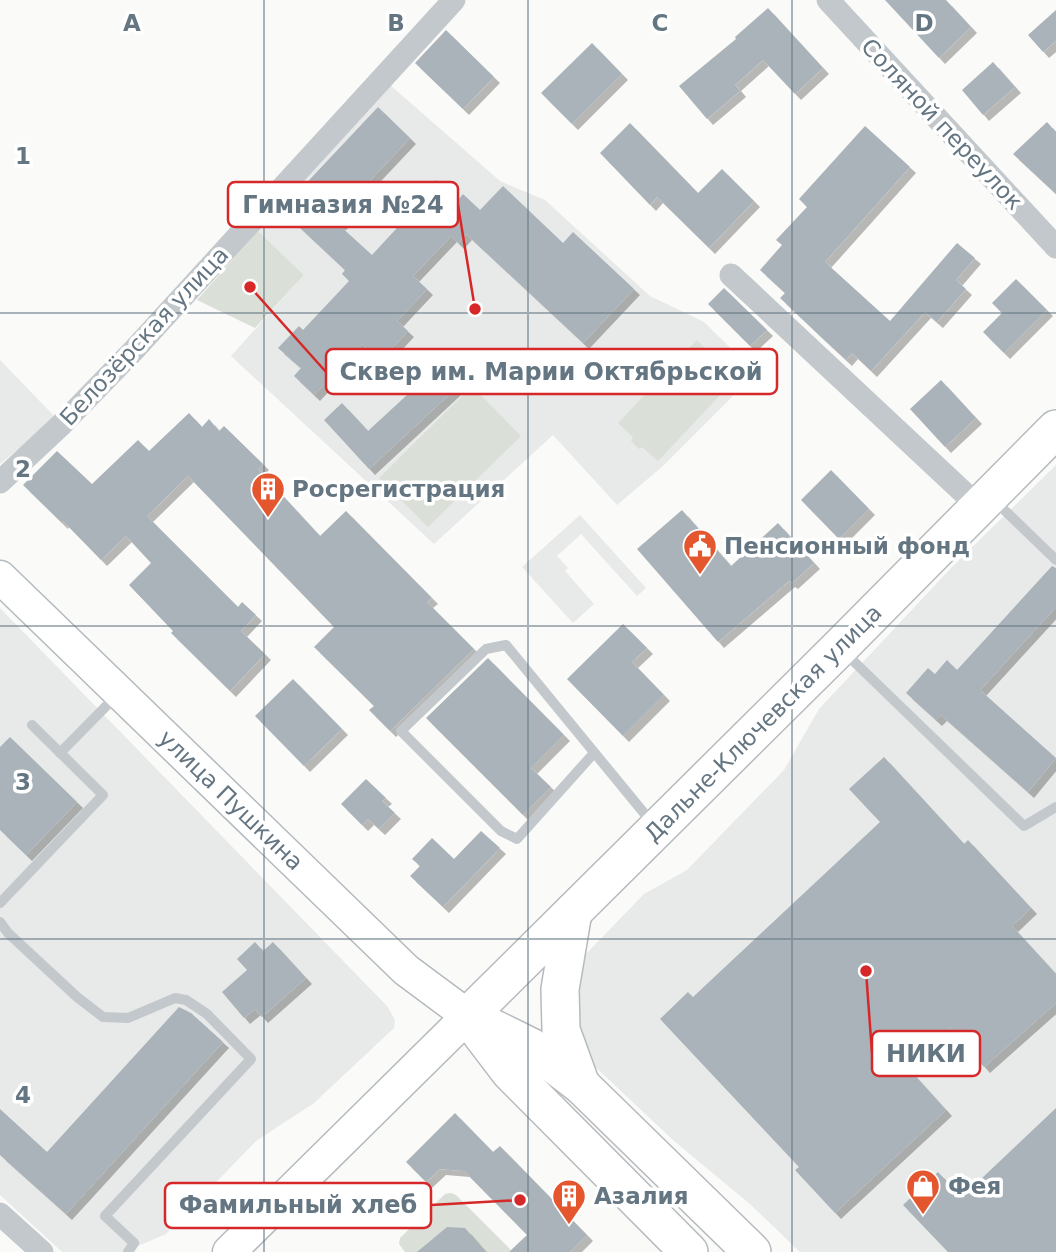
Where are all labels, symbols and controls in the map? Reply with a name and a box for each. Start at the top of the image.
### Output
text: A [123,10,141,36]
text: B [387,10,405,36]
text: C [652,10,668,36]
text: D [914,10,934,36]
street label: Соляной переулок [856,33,1028,215]
text: 1 [15,143,31,169]
callout: Гимназия №24 [228,182,458,227]
text: Гимназия №24 [242,191,444,219]
street label: Белозёрская улица [55,241,233,431]
callout: Сквер им. Марии Октябрьской [326,349,777,394]
text: Сквер им. Марии Октябрьской [340,358,763,386]
text: 2 [15,456,31,482]
building icon: Росрегистрация [249,470,287,519]
place label: Росрегистрация [292,476,505,502]
public building icon: Пенсионный фонд [681,527,719,576]
place label: Пенсионный фонд [724,533,970,559]
street label: Дальне-Ключевская улица [639,599,887,847]
street label: улица Пушкина [154,725,308,875]
text: 3 [15,769,31,795]
callout: НИКИ [872,1031,980,1076]
text: НИКИ [886,1040,966,1068]
text: 4 [15,1082,31,1108]
shop icon: Фея [904,1167,942,1216]
place label: Фея [948,1173,1001,1199]
building icon: Азалия [550,1177,588,1226]
callout: Фамильный хлеб [165,1183,431,1228]
place label: Азалия [594,1183,688,1209]
text: Фамильный хлеб [179,1191,417,1219]

